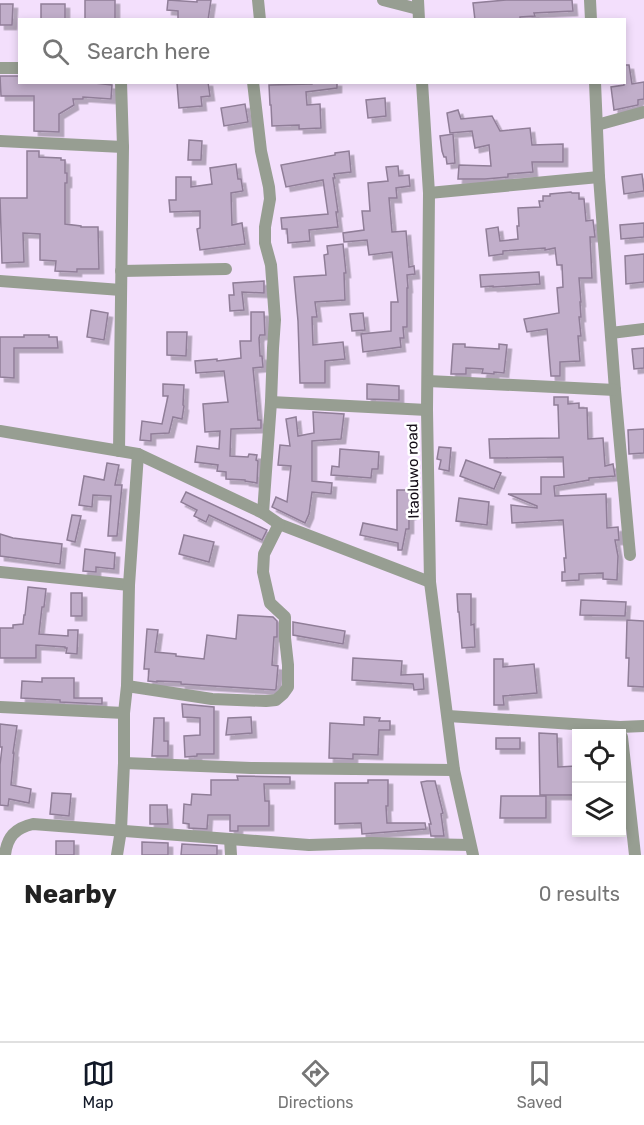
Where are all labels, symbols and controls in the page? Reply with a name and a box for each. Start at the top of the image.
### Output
search box [18,18,626,84]
icon: search [39,35,72,68]
text: Search here [87,38,210,65]
street label: Itaoluwo road [403,423,423,519]
map controls [572,729,626,837]
button: locate [572,729,626,783]
button: layers [572,783,626,837]
text: Nearby [24,879,117,910]
text: 0 results [539,882,620,906]
tab: Map [82,1057,115,1112]
tab: Directions [278,1057,354,1112]
tab: Saved [517,1057,562,1112]

